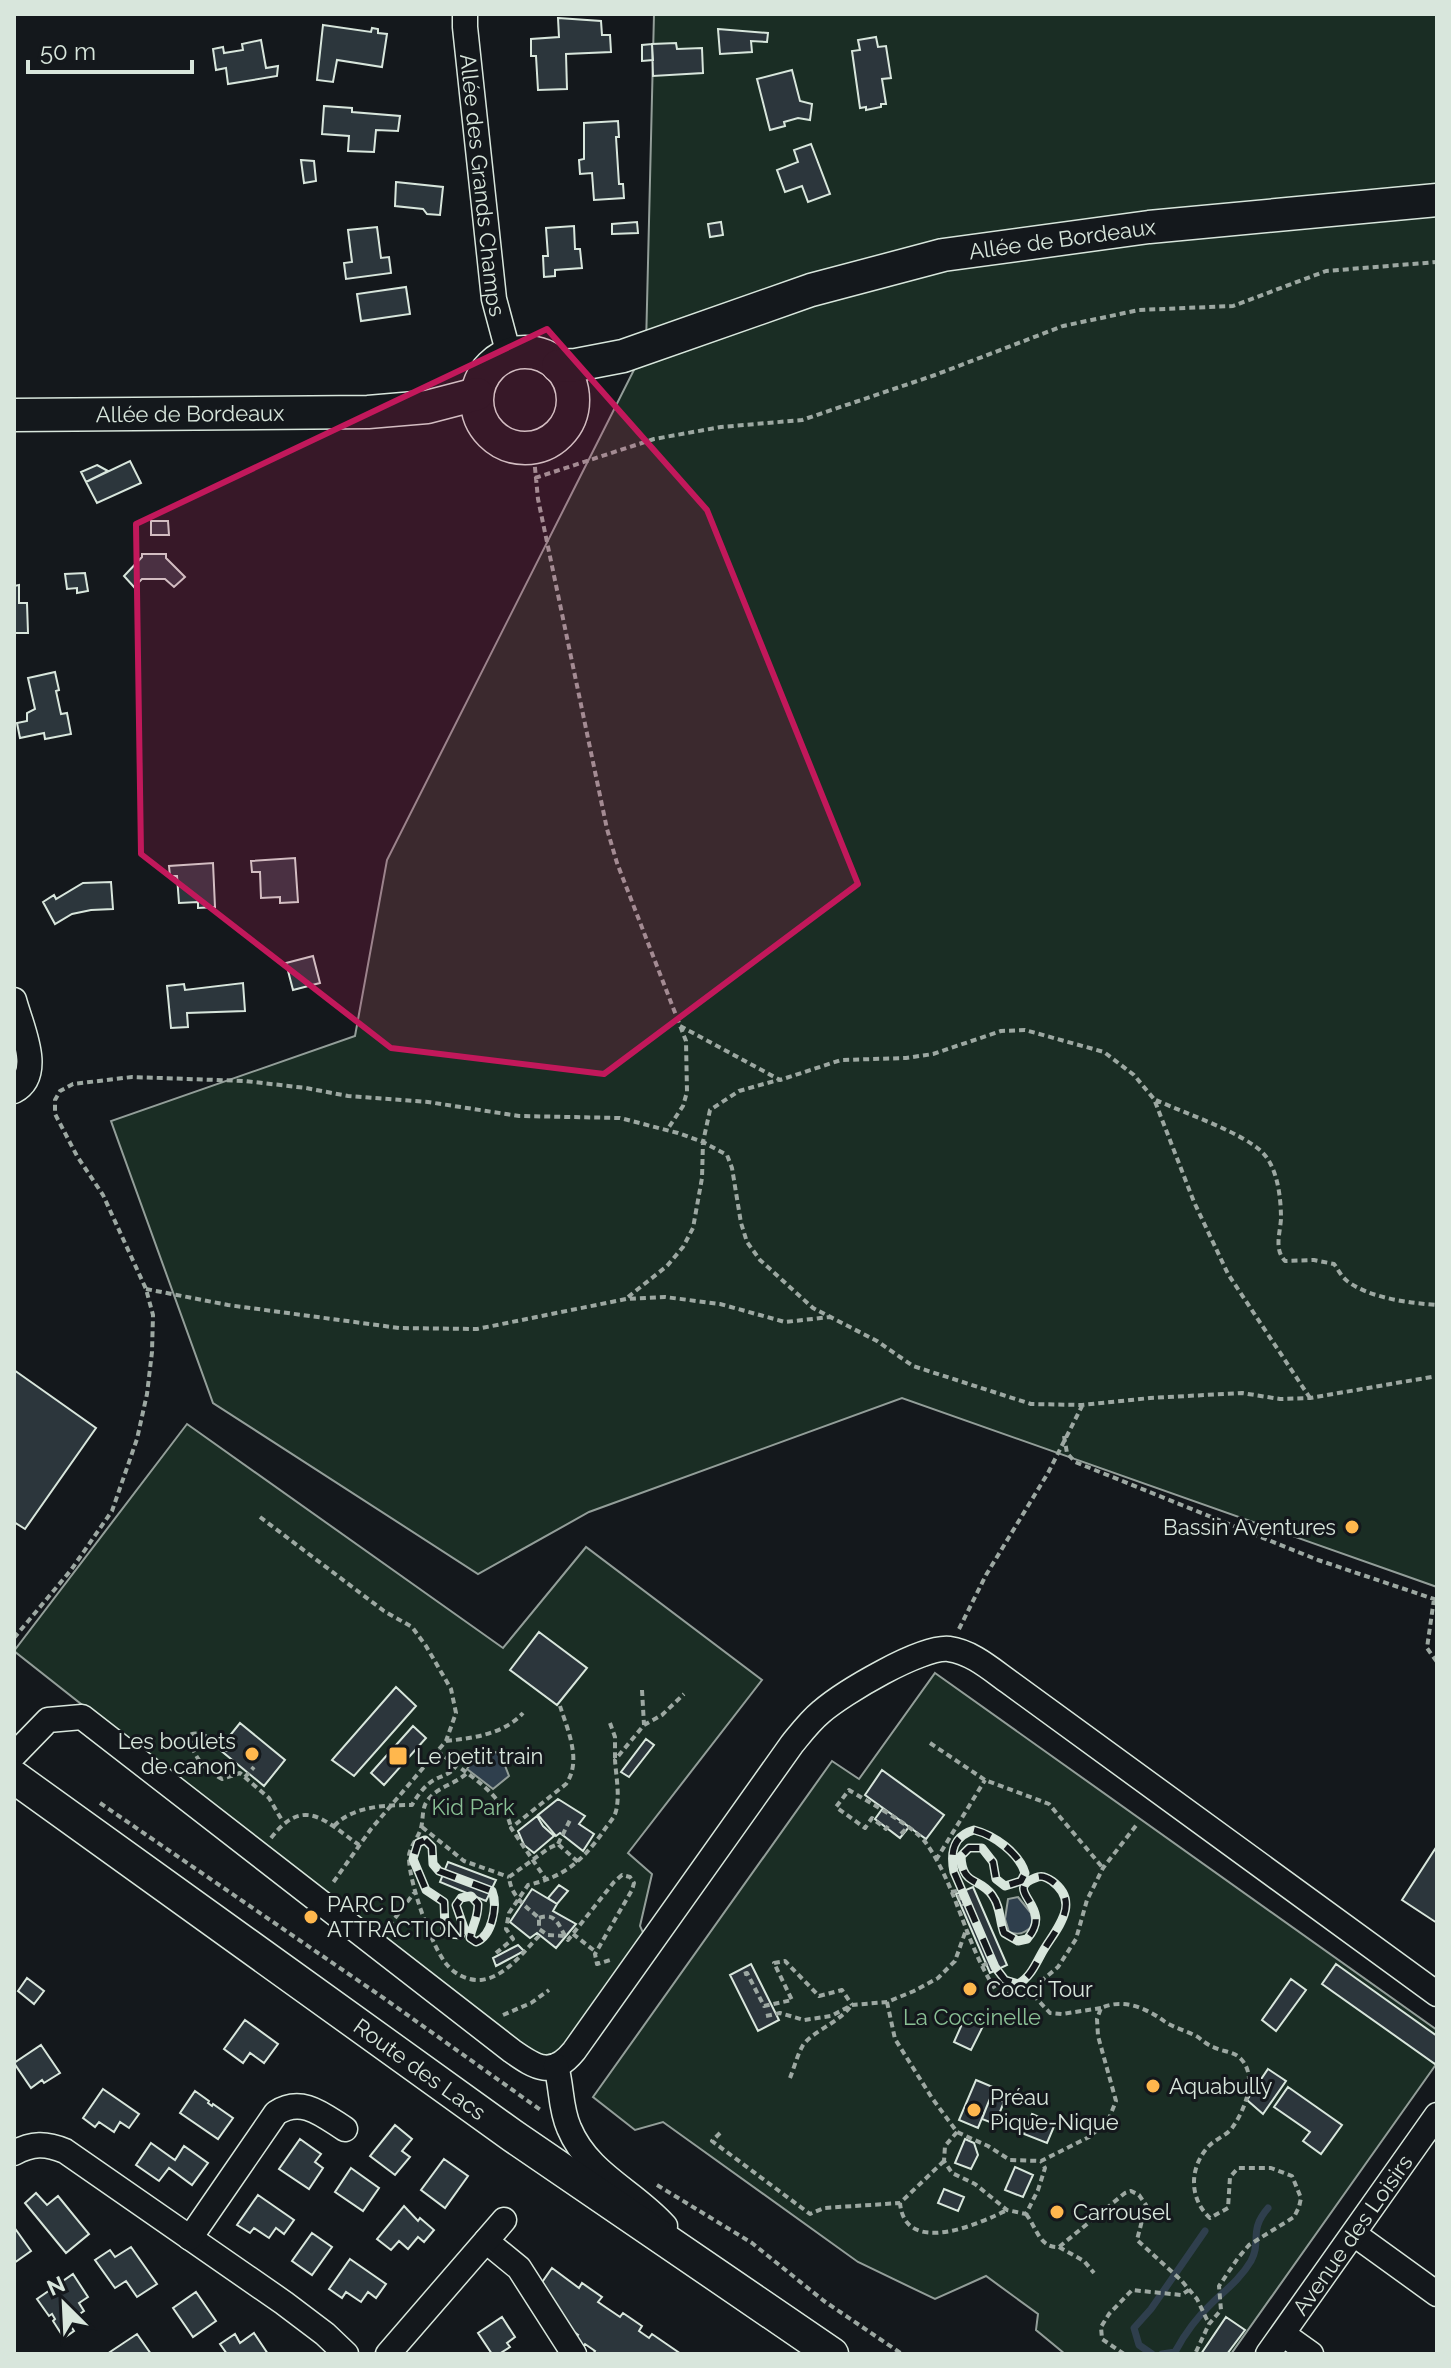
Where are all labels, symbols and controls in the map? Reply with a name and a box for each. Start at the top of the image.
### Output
scale bar [28,24,192,74]
text: 50 m [40,37,96,66]
street label: Allée des Grands Champs [455,53,511,319]
street label: Allée de Bordeaux [967,213,1157,264]
street label: Allée de Bordeaux [96,400,284,427]
place label: Bassin Aventures [1163,1514,1336,1540]
marker: Bassin Aventures [1343,1518,1361,1536]
place label: Les boulets de canon [118,1728,236,1779]
place label: Le petit train [416,1743,543,1769]
marker: Les boulets de canon [243,1745,261,1763]
marker: Le petit train [387,1745,409,1767]
park label: Kid Park [431,1794,515,1820]
place label: PARC D ATTRACTION [327,1891,463,1942]
marker: PARC D ATTRACTION [302,1908,320,1926]
place label: Cocci Tour [986,1976,1093,2002]
marker: Cocci Tour [961,1980,979,1998]
park label: La Coccinelle [903,2004,1041,2030]
street label: Route des Lacs [349,2013,491,2125]
place label: Aquabully [1169,2073,1272,2099]
marker: Aquabully [1144,2077,1162,2095]
place label: Préau Pique-Nique [990,2084,1119,2135]
marker: Préau Pique-Nique [965,2101,983,2119]
street label: Avenue des Loisirs [1287,2150,1418,2320]
place label: Carrousel [1073,2199,1171,2225]
marker: Carrousel [1048,2203,1066,2221]
north arrow [24,2264,104,2344]
text: N [43,2270,69,2301]

